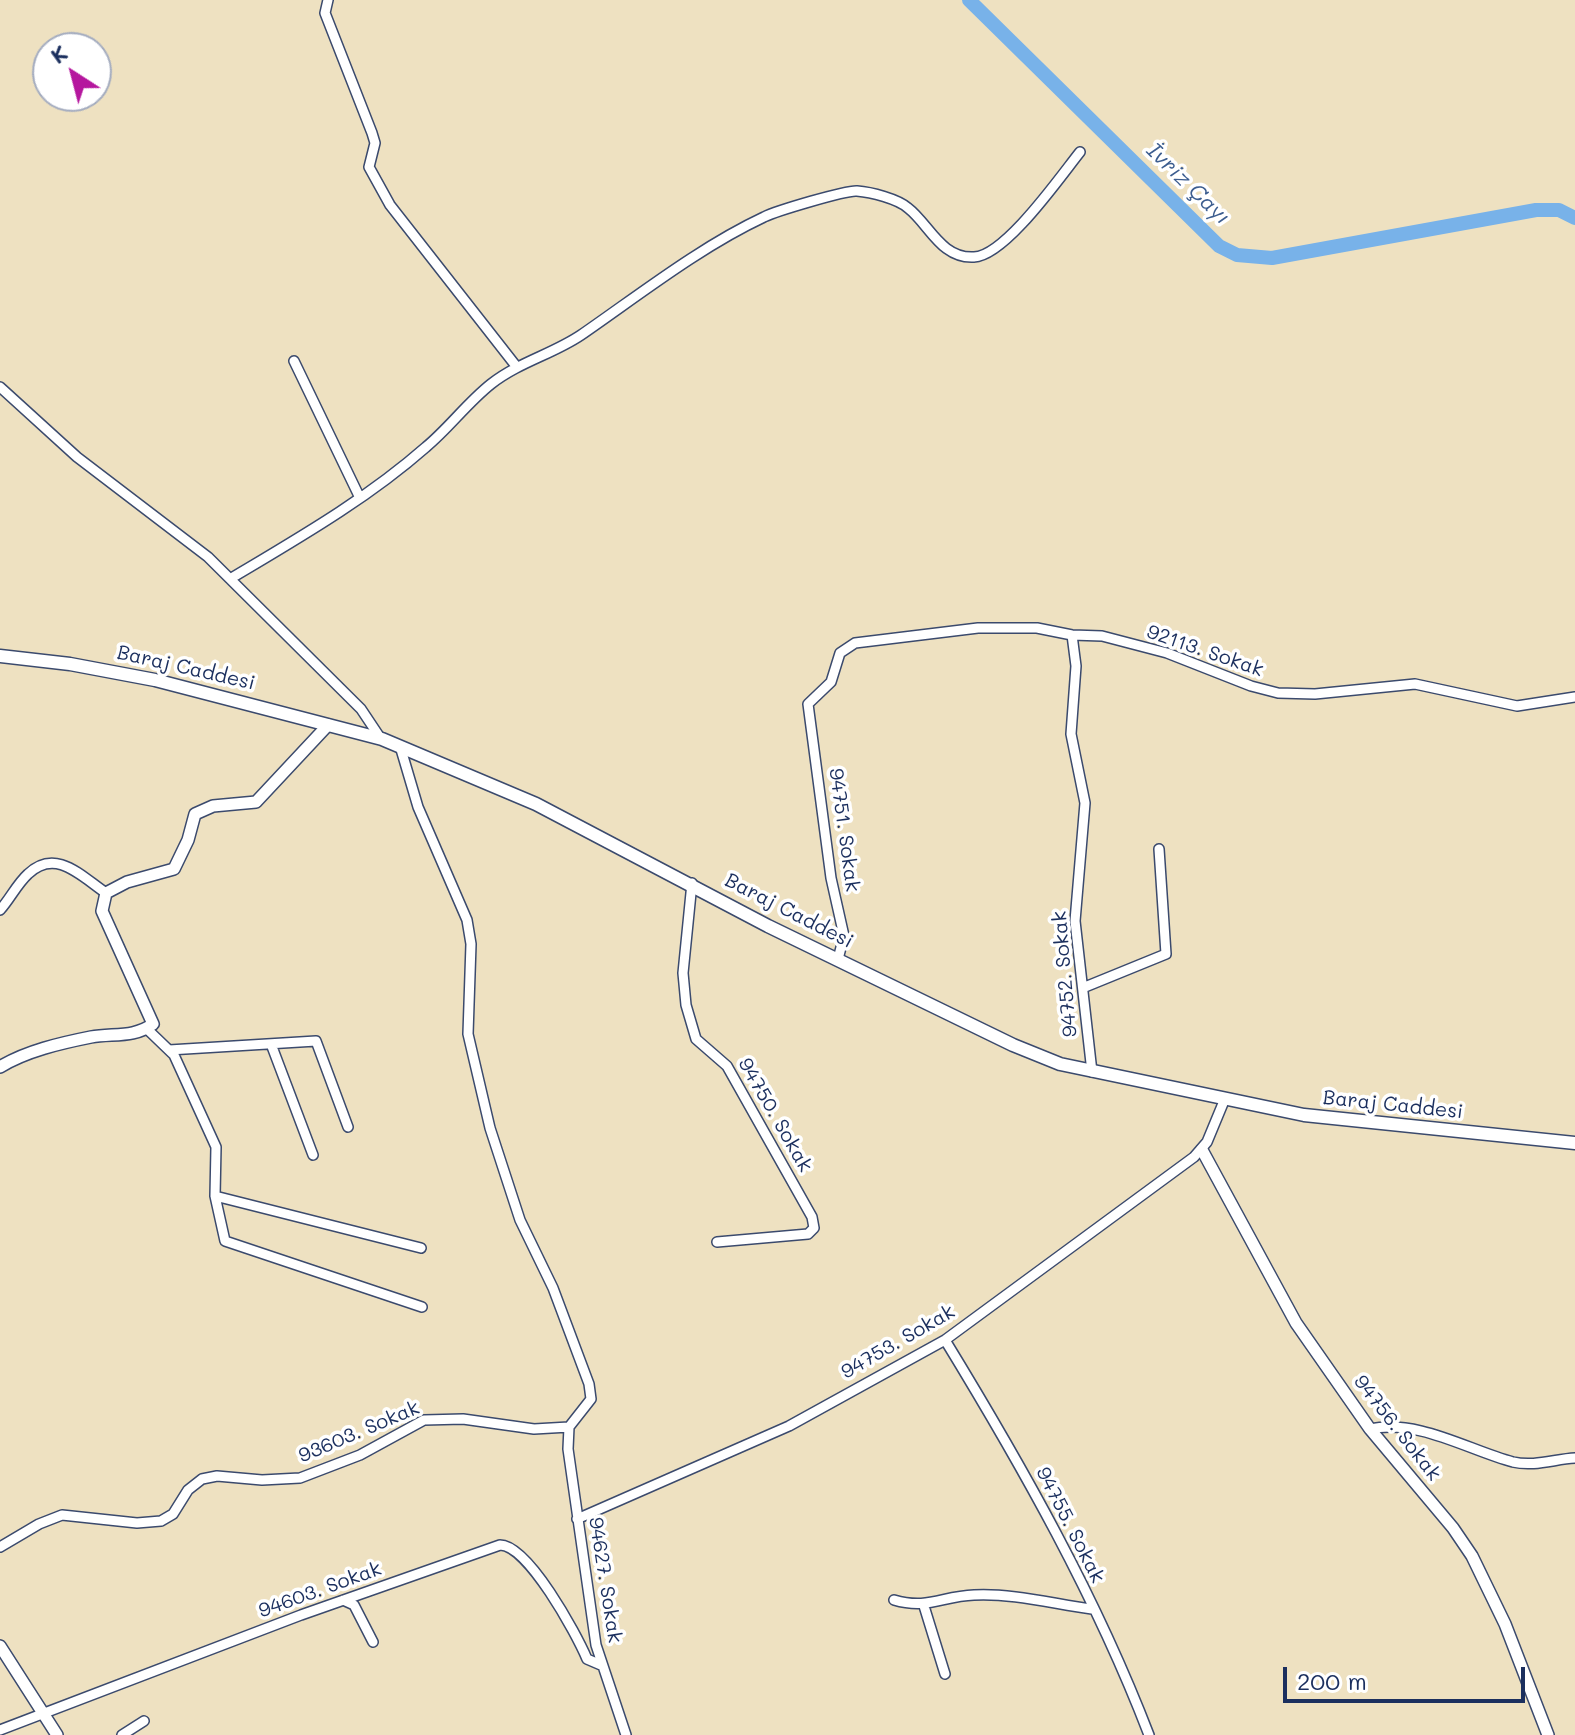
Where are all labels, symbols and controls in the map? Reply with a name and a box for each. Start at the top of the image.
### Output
north arrow [32,32,112,112]
text: K [44,38,73,70]
water label: İvriz Çayı [1141,138,1235,230]
street label: 92113. Sokak [1144,620,1266,682]
street label: Baraj Caddesi [115,640,257,696]
street label: 94751. Sokak [823,767,865,893]
street label: Baraj Caddesi [721,868,857,954]
street label: 94752. Sokak [1048,910,1082,1038]
street label: 94750. Sokak [733,1054,817,1176]
street label: Baraj Caddesi [1322,1086,1464,1124]
street label: 94753. Sokak [837,1300,959,1384]
street label: 94756. Sokak [1348,1370,1446,1486]
street label: 93603. Sokak [295,1396,423,1468]
street label: 94755. Sokak [1030,1463,1110,1587]
street label: 94627. Sokak [583,1515,627,1645]
street label: 94603. Sokak [255,1557,385,1623]
scale bar [1287,1651,1529,1701]
text: 200 m [1297,1665,1367,1696]

